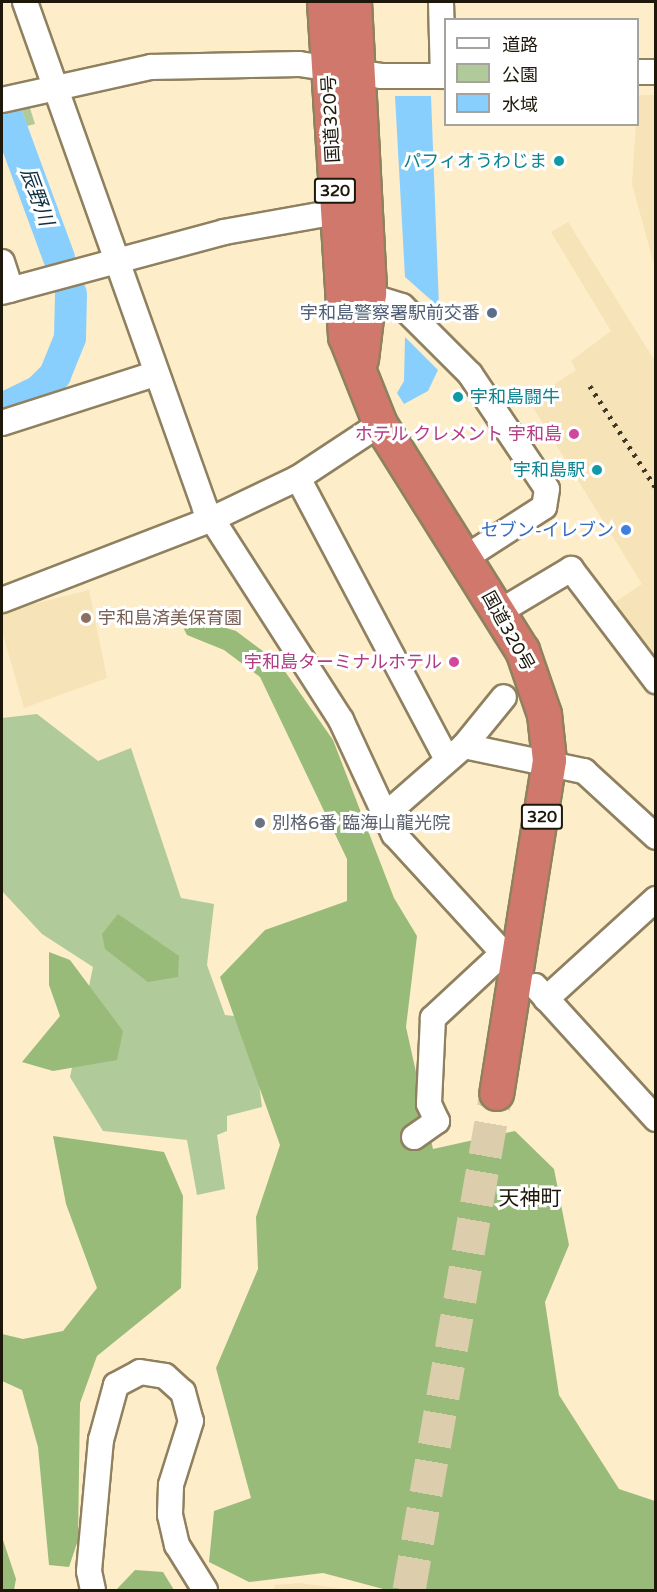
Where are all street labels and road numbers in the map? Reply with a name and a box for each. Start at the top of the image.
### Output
street label: 国道320号 [318,75,344,163]
road number: 320 [312,178,358,204]
street label: 国道320号 [477,587,539,675]
road number: 320 [520,804,564,830]

